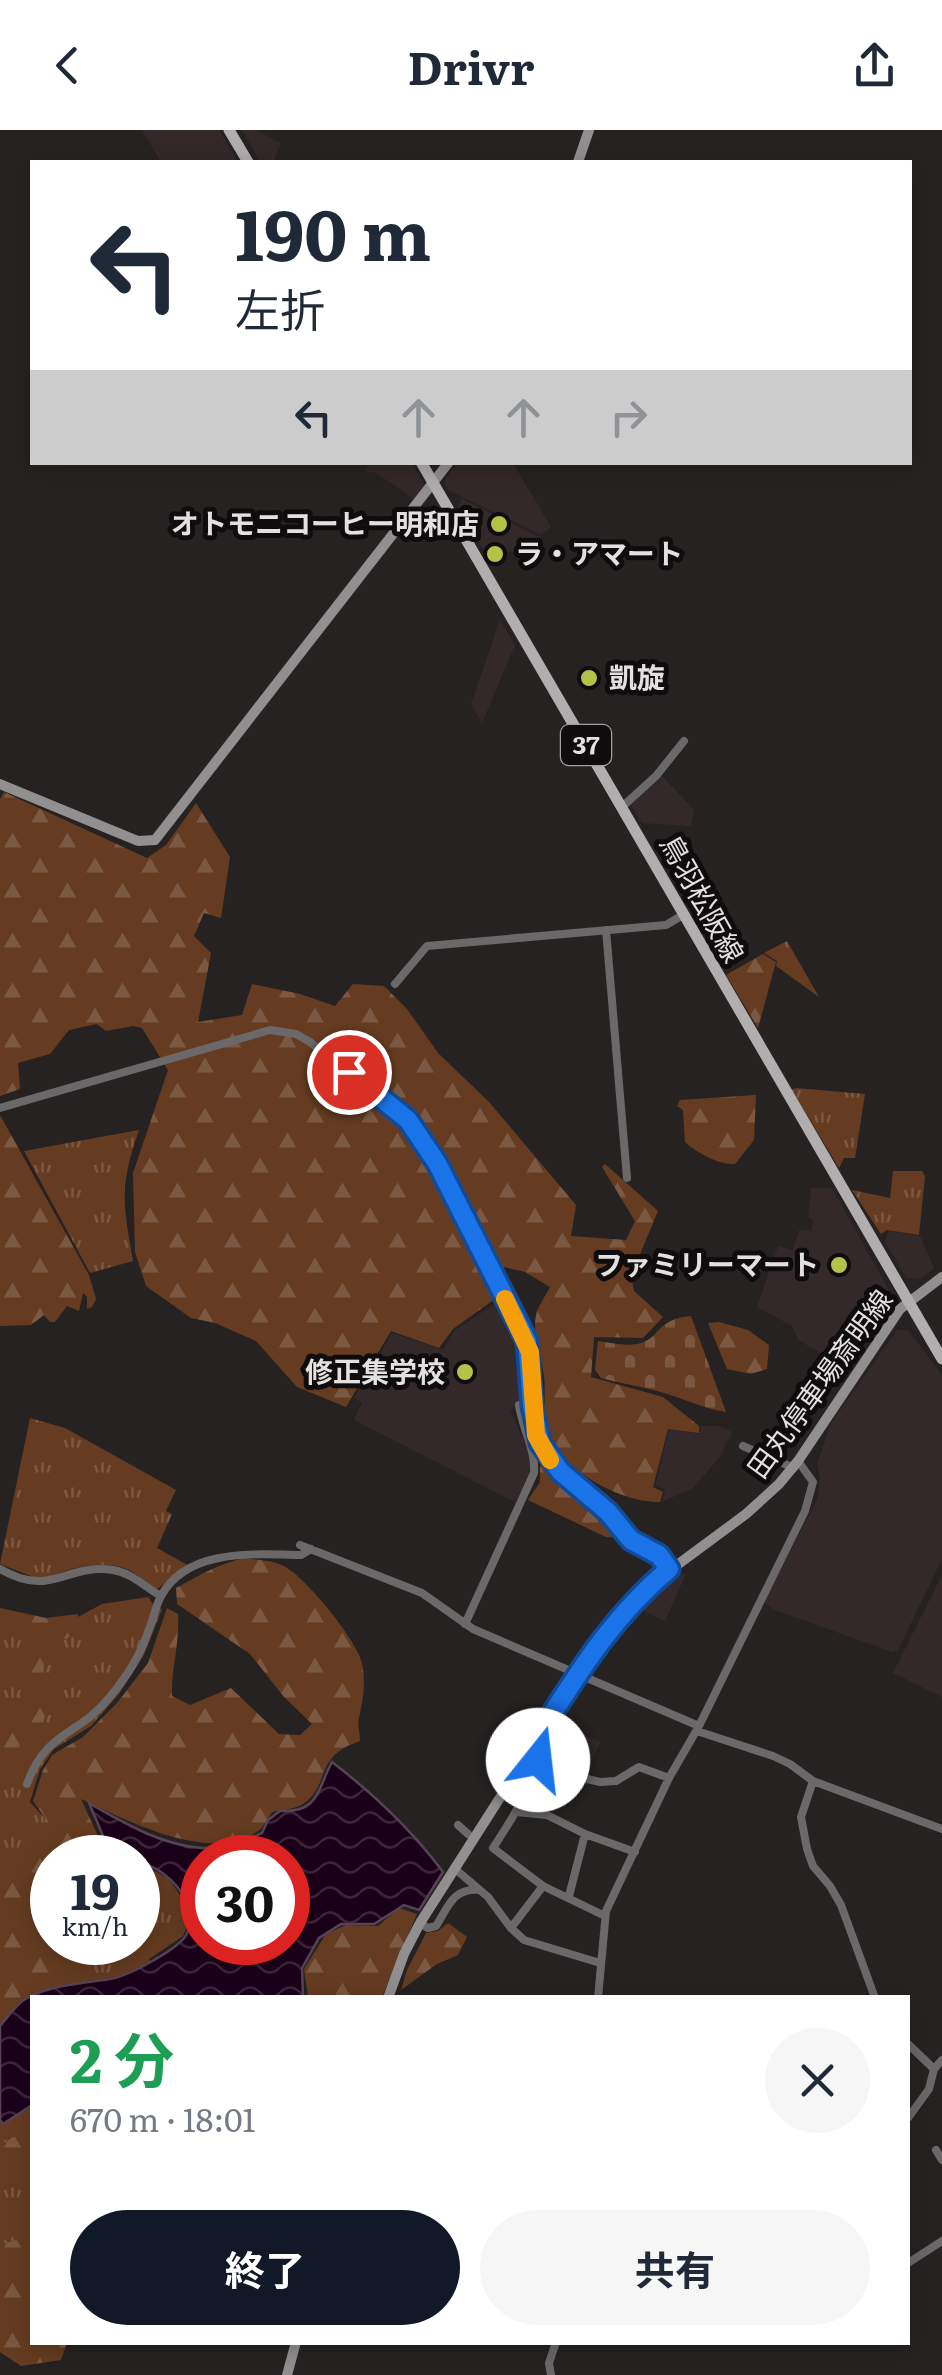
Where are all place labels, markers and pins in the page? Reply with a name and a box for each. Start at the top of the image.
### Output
place label: オトモニコーヒー明和店 [171,501,479,543]
marker: オトモニコーヒー明和店 [488,513,510,535]
place label: ラ・アマート [515,531,683,573]
marker: ラ・アマート [484,543,506,565]
place label: 凱旋 [609,655,665,697]
marker: 凱旋 [578,667,600,689]
pin [307,1030,392,1115]
place label: ファミリーマート [595,1242,819,1284]
marker: ファミリーマート [828,1254,850,1276]
place label: 修正集学校 [305,1349,445,1391]
marker: 修正集学校 [454,1361,476,1383]

